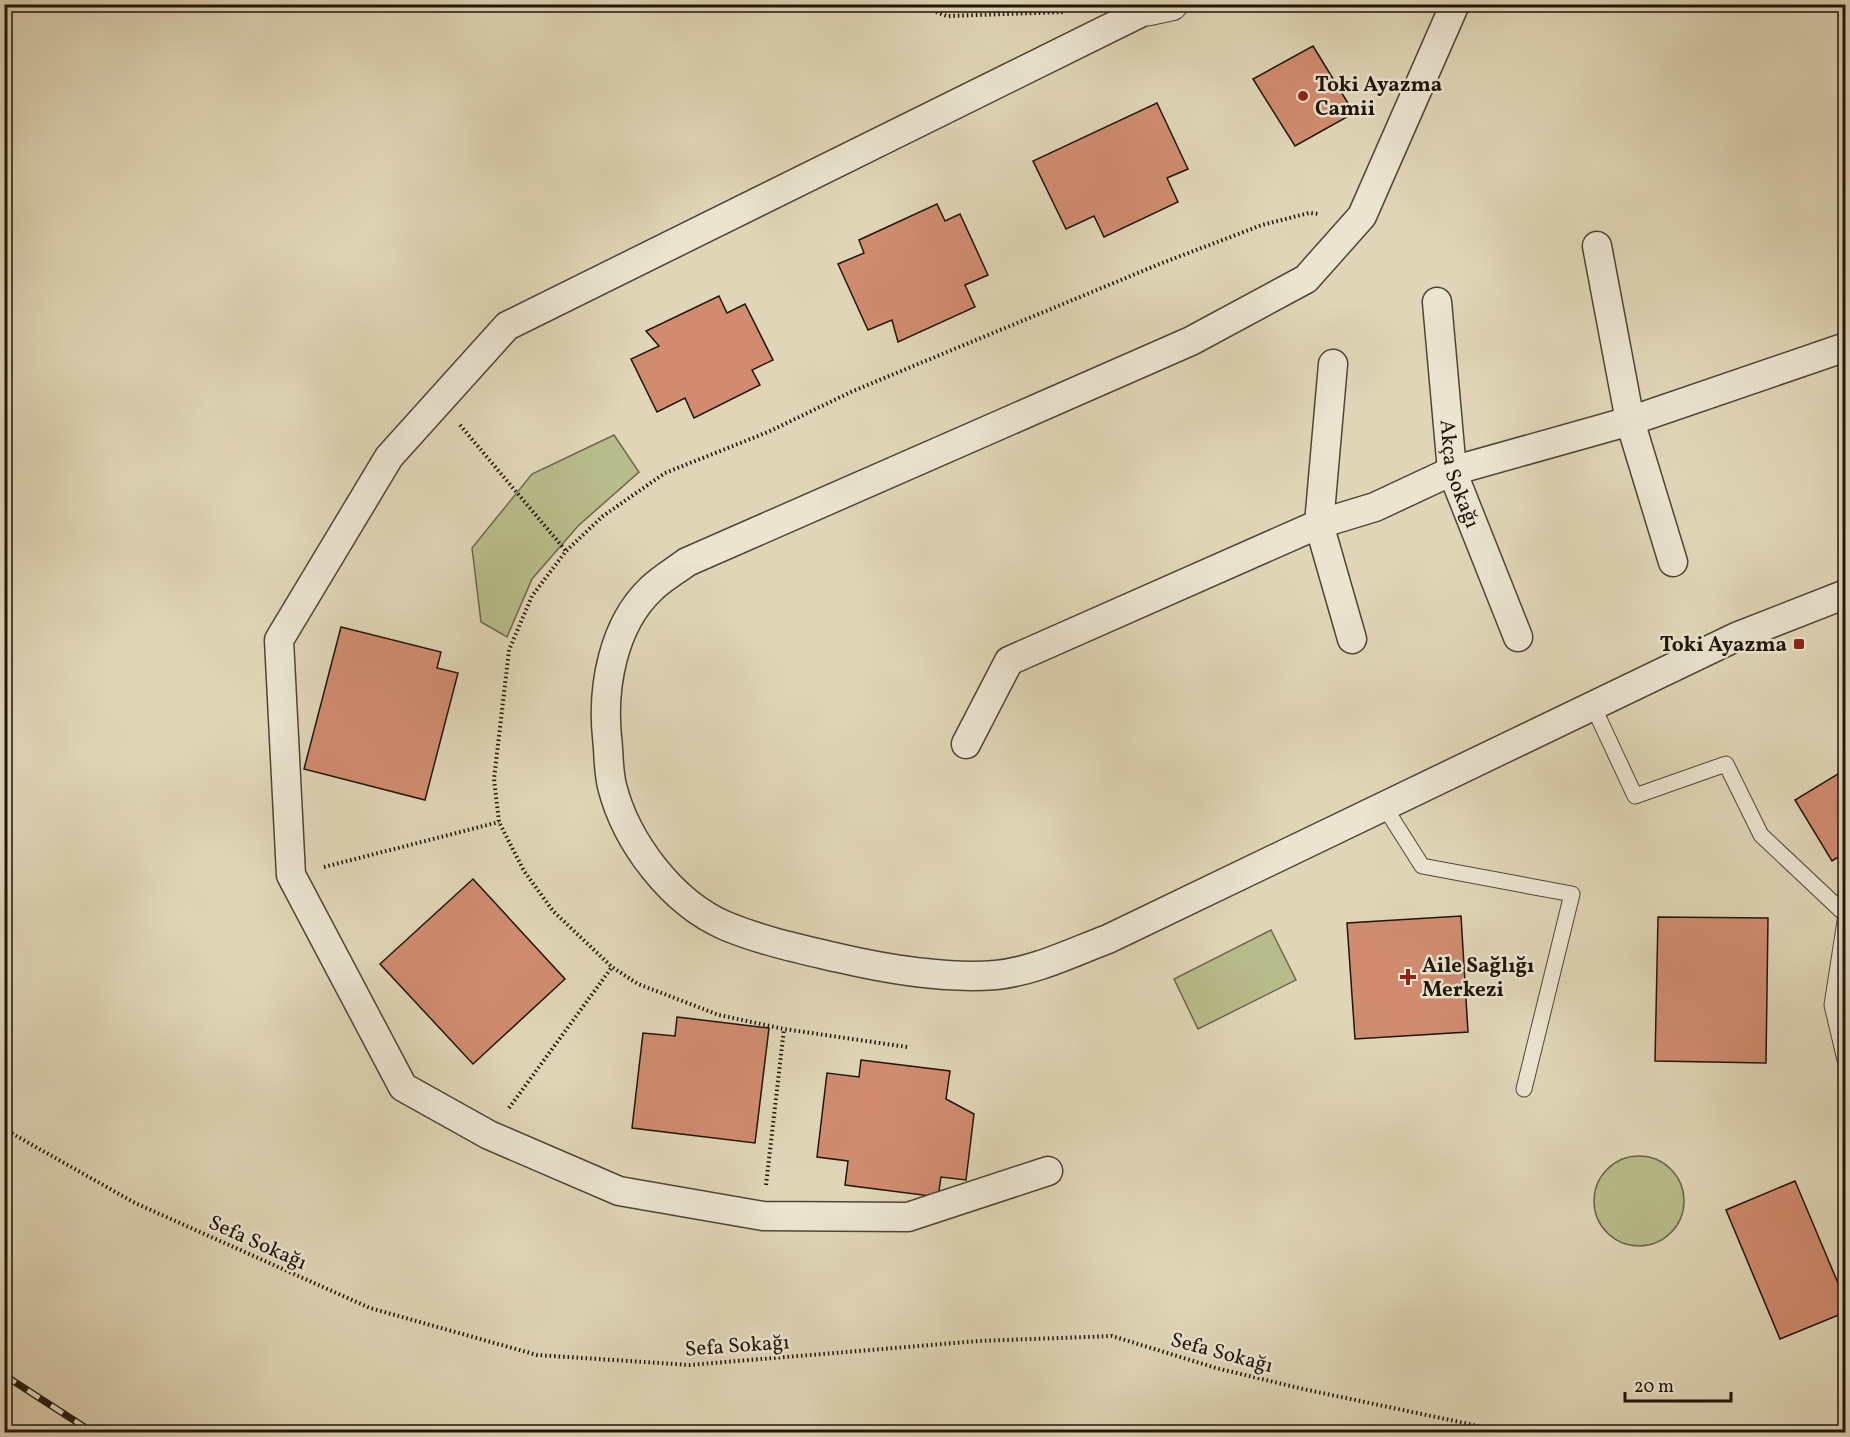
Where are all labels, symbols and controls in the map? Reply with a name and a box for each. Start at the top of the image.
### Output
place label: Toki Ayazma Camii [1315,71,1442,124]
marker: Toki Ayazma Camii [1296,89,1310,103]
street label: Akça Sokağı [1432,419,1486,533]
place label: Toki Ayazma [1660,631,1787,660]
marker: Toki Ayazma [1792,637,1806,651]
place label: Aile Sağlığı Merkezi [1422,952,1535,1005]
marker: Aile Sağlığı Merkezi [1399,968,1417,986]
street label: Sefa Sokağı [204,1209,311,1278]
street label: Sefa Sokağı [1167,1326,1276,1381]
street label: Sefa Sokağı [684,1328,790,1365]
scale bar [1625,1365,1732,1403]
text: 20 m [1634,1375,1674,1400]

